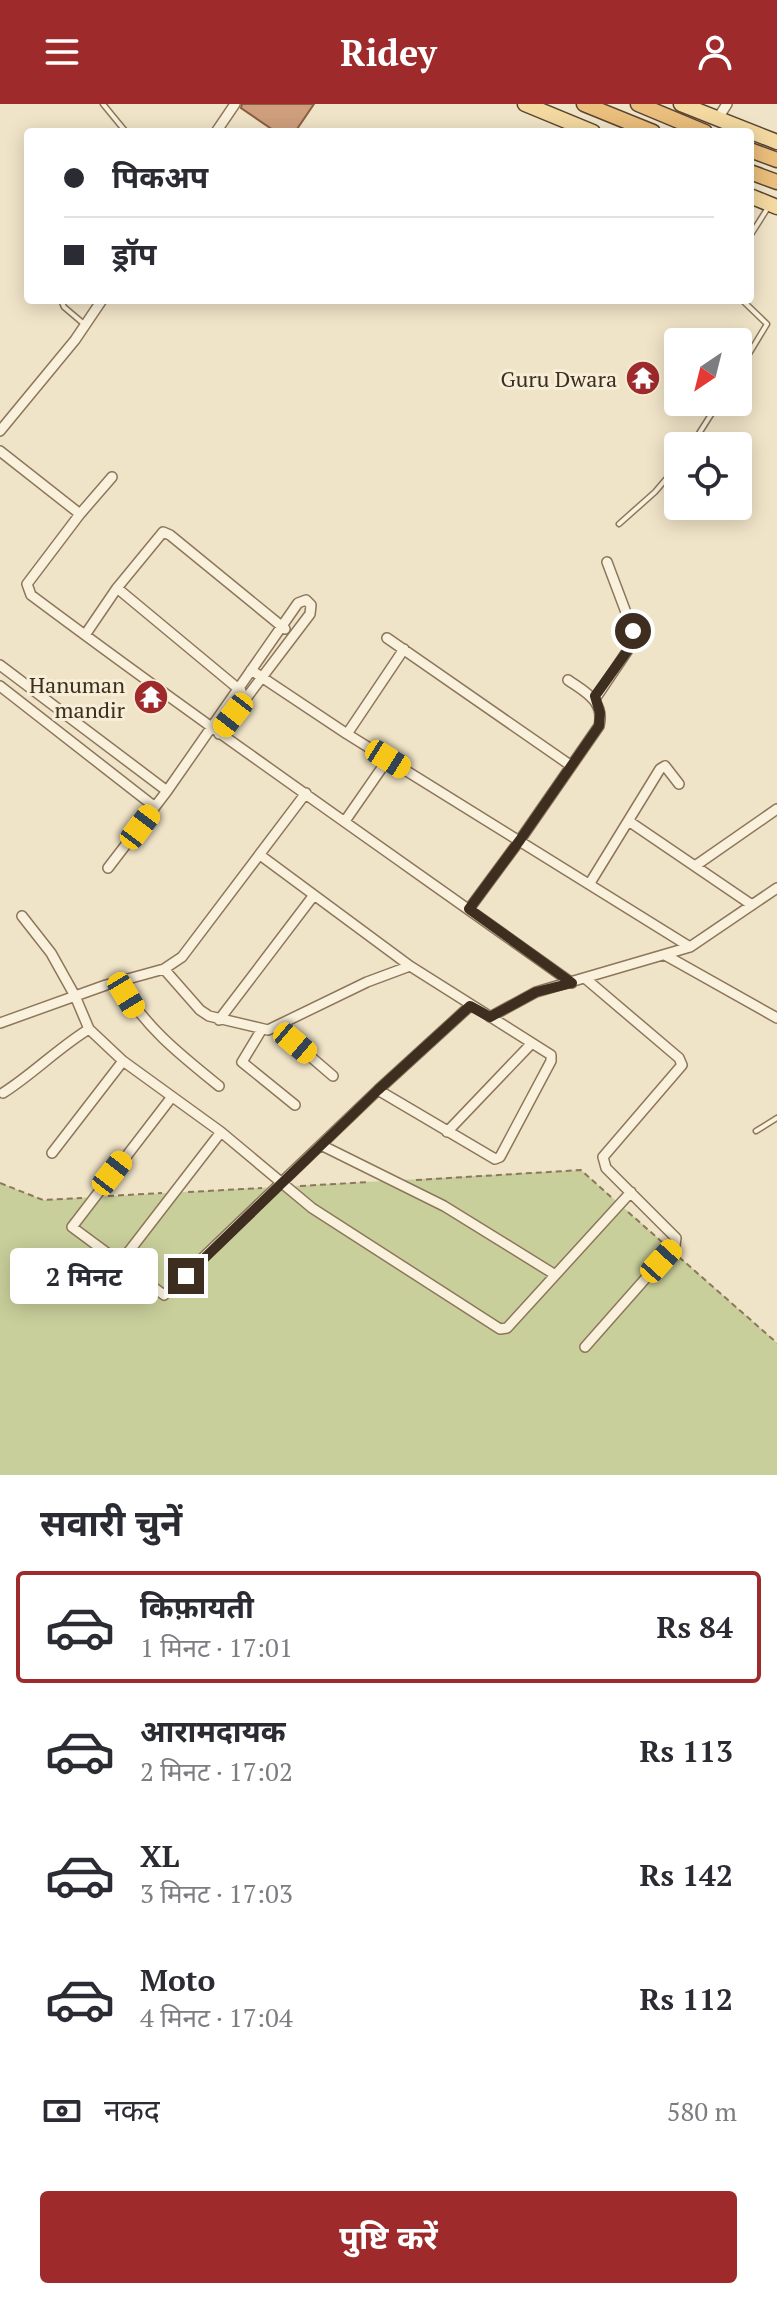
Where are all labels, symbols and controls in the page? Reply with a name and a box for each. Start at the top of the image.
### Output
text: Ridey [340,29,437,76]
icon: menu [40,30,84,74]
icon: person [693,30,737,74]
text: पिकअप [112,157,208,197]
text: ड्रॉप [112,234,156,274]
north arrow [664,328,752,416]
map controls [664,328,752,520]
temple icon: Guru Dwara [624,359,662,397]
place label: Guru Dwara [501,364,617,393]
button: locate [664,432,752,520]
route start [615,613,651,649]
place label: Hanuman mandir [29,670,126,724]
temple icon: Hanuman mandir [132,678,170,716]
car [209,689,257,741]
car [361,736,415,782]
car [116,801,164,853]
car [103,968,149,1022]
car [269,1018,321,1068]
car [88,1147,136,1199]
car [636,1235,686,1287]
callout: 2 मिनट [10,1248,158,1304]
route end [168,1258,204,1294]
text: 2 मिनट [46,1259,122,1293]
text: सवारी चुनें [40,1499,182,1546]
text: किफ़ायती [140,1587,254,1627]
icon: car [44,1591,116,1663]
text: Rs 84 [657,1607,733,1647]
text: 1 मिनट · 17:01 [140,1630,293,1664]
text: आरामदायक [140,1711,286,1751]
icon: car [44,1715,116,1787]
text: Rs 113 [640,1731,733,1771]
text: 2 मिनट · 17:02 [140,1754,293,1788]
text: XL [140,1836,179,1876]
icon: car [44,1839,116,1911]
text: Rs 142 [640,1855,733,1895]
text: 3 मिनट · 17:03 [140,1876,293,1910]
text: Moto [140,1960,215,2000]
icon: car [44,1963,116,2035]
text: Rs 112 [640,1979,733,2019]
text: 4 मिनट · 17:04 [140,2000,293,2034]
icon: cash [40,2089,84,2133]
text: नकद [104,2090,160,2130]
text: 580 m [667,2094,737,2128]
button: पुष्टि करें [40,2191,737,2283]

